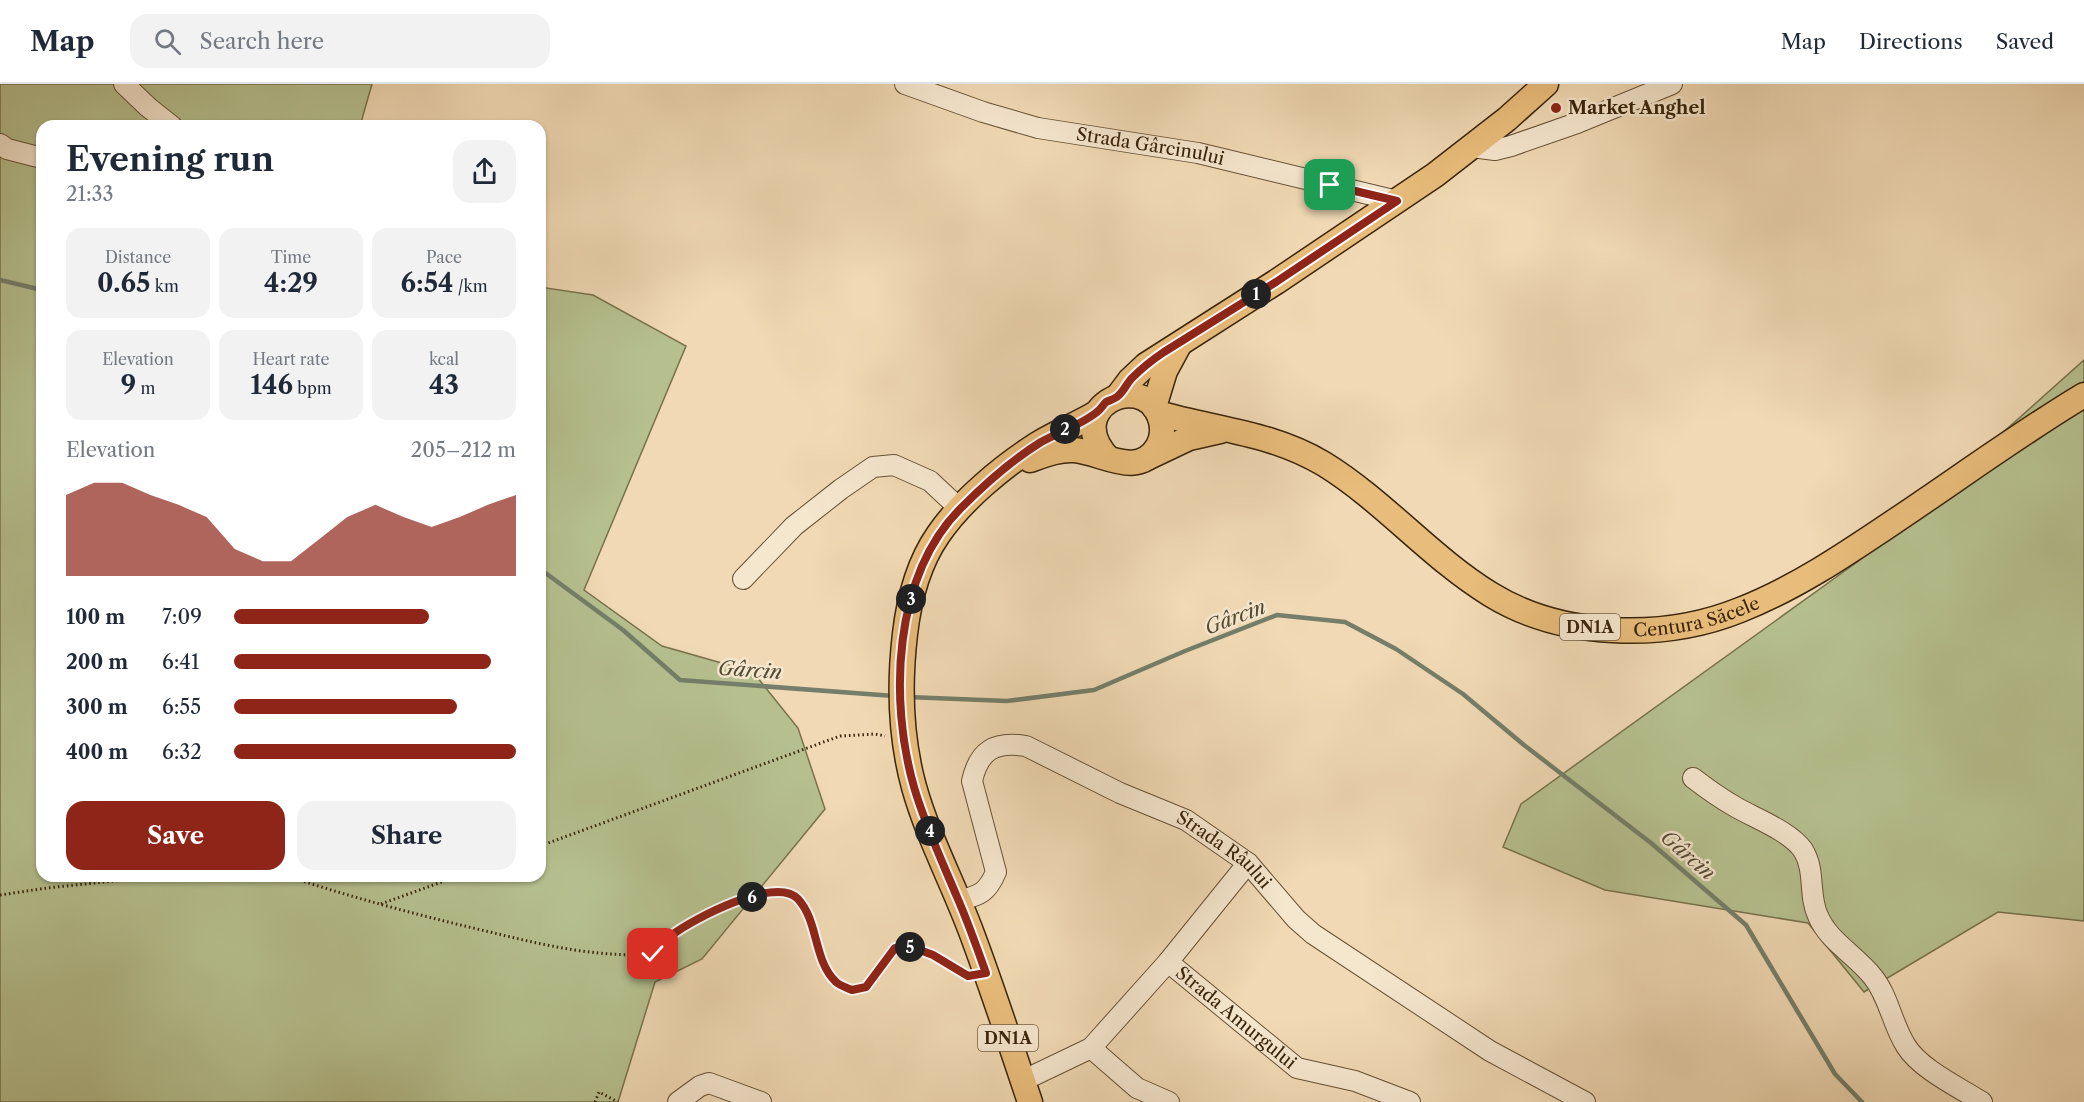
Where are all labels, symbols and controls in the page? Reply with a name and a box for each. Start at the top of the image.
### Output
search box [130,14,550,68]
text: Map [30,24,94,58]
icon: search [151,25,184,58]
text: Search here [199,28,324,55]
text: Map [1781,29,1826,54]
text: Directions [1859,29,1963,54]
text: Saved [1996,29,2054,54]
place label: Market Anghel [1568,97,1705,119]
marker: Market Anghel [1549,101,1563,115]
street label: Strada Gârcinului [1075,123,1227,170]
text: Evening run [66,139,274,180]
button: share [453,140,516,203]
pin [1304,159,1355,210]
icon: arrive [1313,168,1346,201]
text: 21:33 [66,182,114,206]
text: Distance [105,247,171,267]
text: Time [271,247,311,267]
text: Pace [426,247,462,267]
text: 0.65 [97,267,150,299]
text: 4:29 [264,267,318,299]
text: 6:54 [400,267,453,299]
text: km [150,276,179,296]
text: /km [453,276,488,296]
pin: 1 [1241,279,1271,309]
text: 1 [1252,284,1260,304]
text: Elevation [102,349,174,369]
text: Heart rate [252,349,330,369]
text: kcal [429,349,459,369]
text: 9 [121,369,136,401]
text: 146 [250,369,293,401]
text: 43 [429,369,459,401]
text: m [136,378,155,398]
text: bpm [293,378,332,398]
pin: 2 [1050,414,1080,444]
text: 2 [1060,419,1070,439]
text: Elevation [66,438,155,462]
text: 205–212 m [411,438,516,462]
pin: 3 [896,584,926,614]
text: 3 [906,589,916,609]
street label: Centura Săcele [1633,592,1763,642]
water label: Gârcin [1201,594,1269,640]
text: 100 m [66,605,125,629]
text: 7:09 [162,605,202,629]
road number: DN1A [1560,614,1620,640]
text: 200 m [66,650,128,674]
text: 6:41 [162,650,199,674]
water label: Gârcin [717,656,783,684]
text: 300 m [66,695,128,719]
text: 6:55 [162,695,201,719]
text: 400 m [66,740,128,764]
text: 6:32 [162,740,202,764]
button: Save [66,801,285,870]
button: Share [297,801,516,870]
street label: Strada Râului [1173,806,1276,893]
pin: 4 [915,816,945,846]
text: 4 [925,821,935,841]
water label: Gârcin [1656,825,1720,885]
pin: 6 [737,882,767,912]
text: 6 [747,887,757,907]
pin [627,928,678,979]
pin: 5 [895,932,925,962]
icon: check [636,937,669,970]
text: 5 [906,937,914,957]
street label: Strada Amurgului [1171,962,1301,1074]
road number: DN1A [978,1025,1038,1051]

